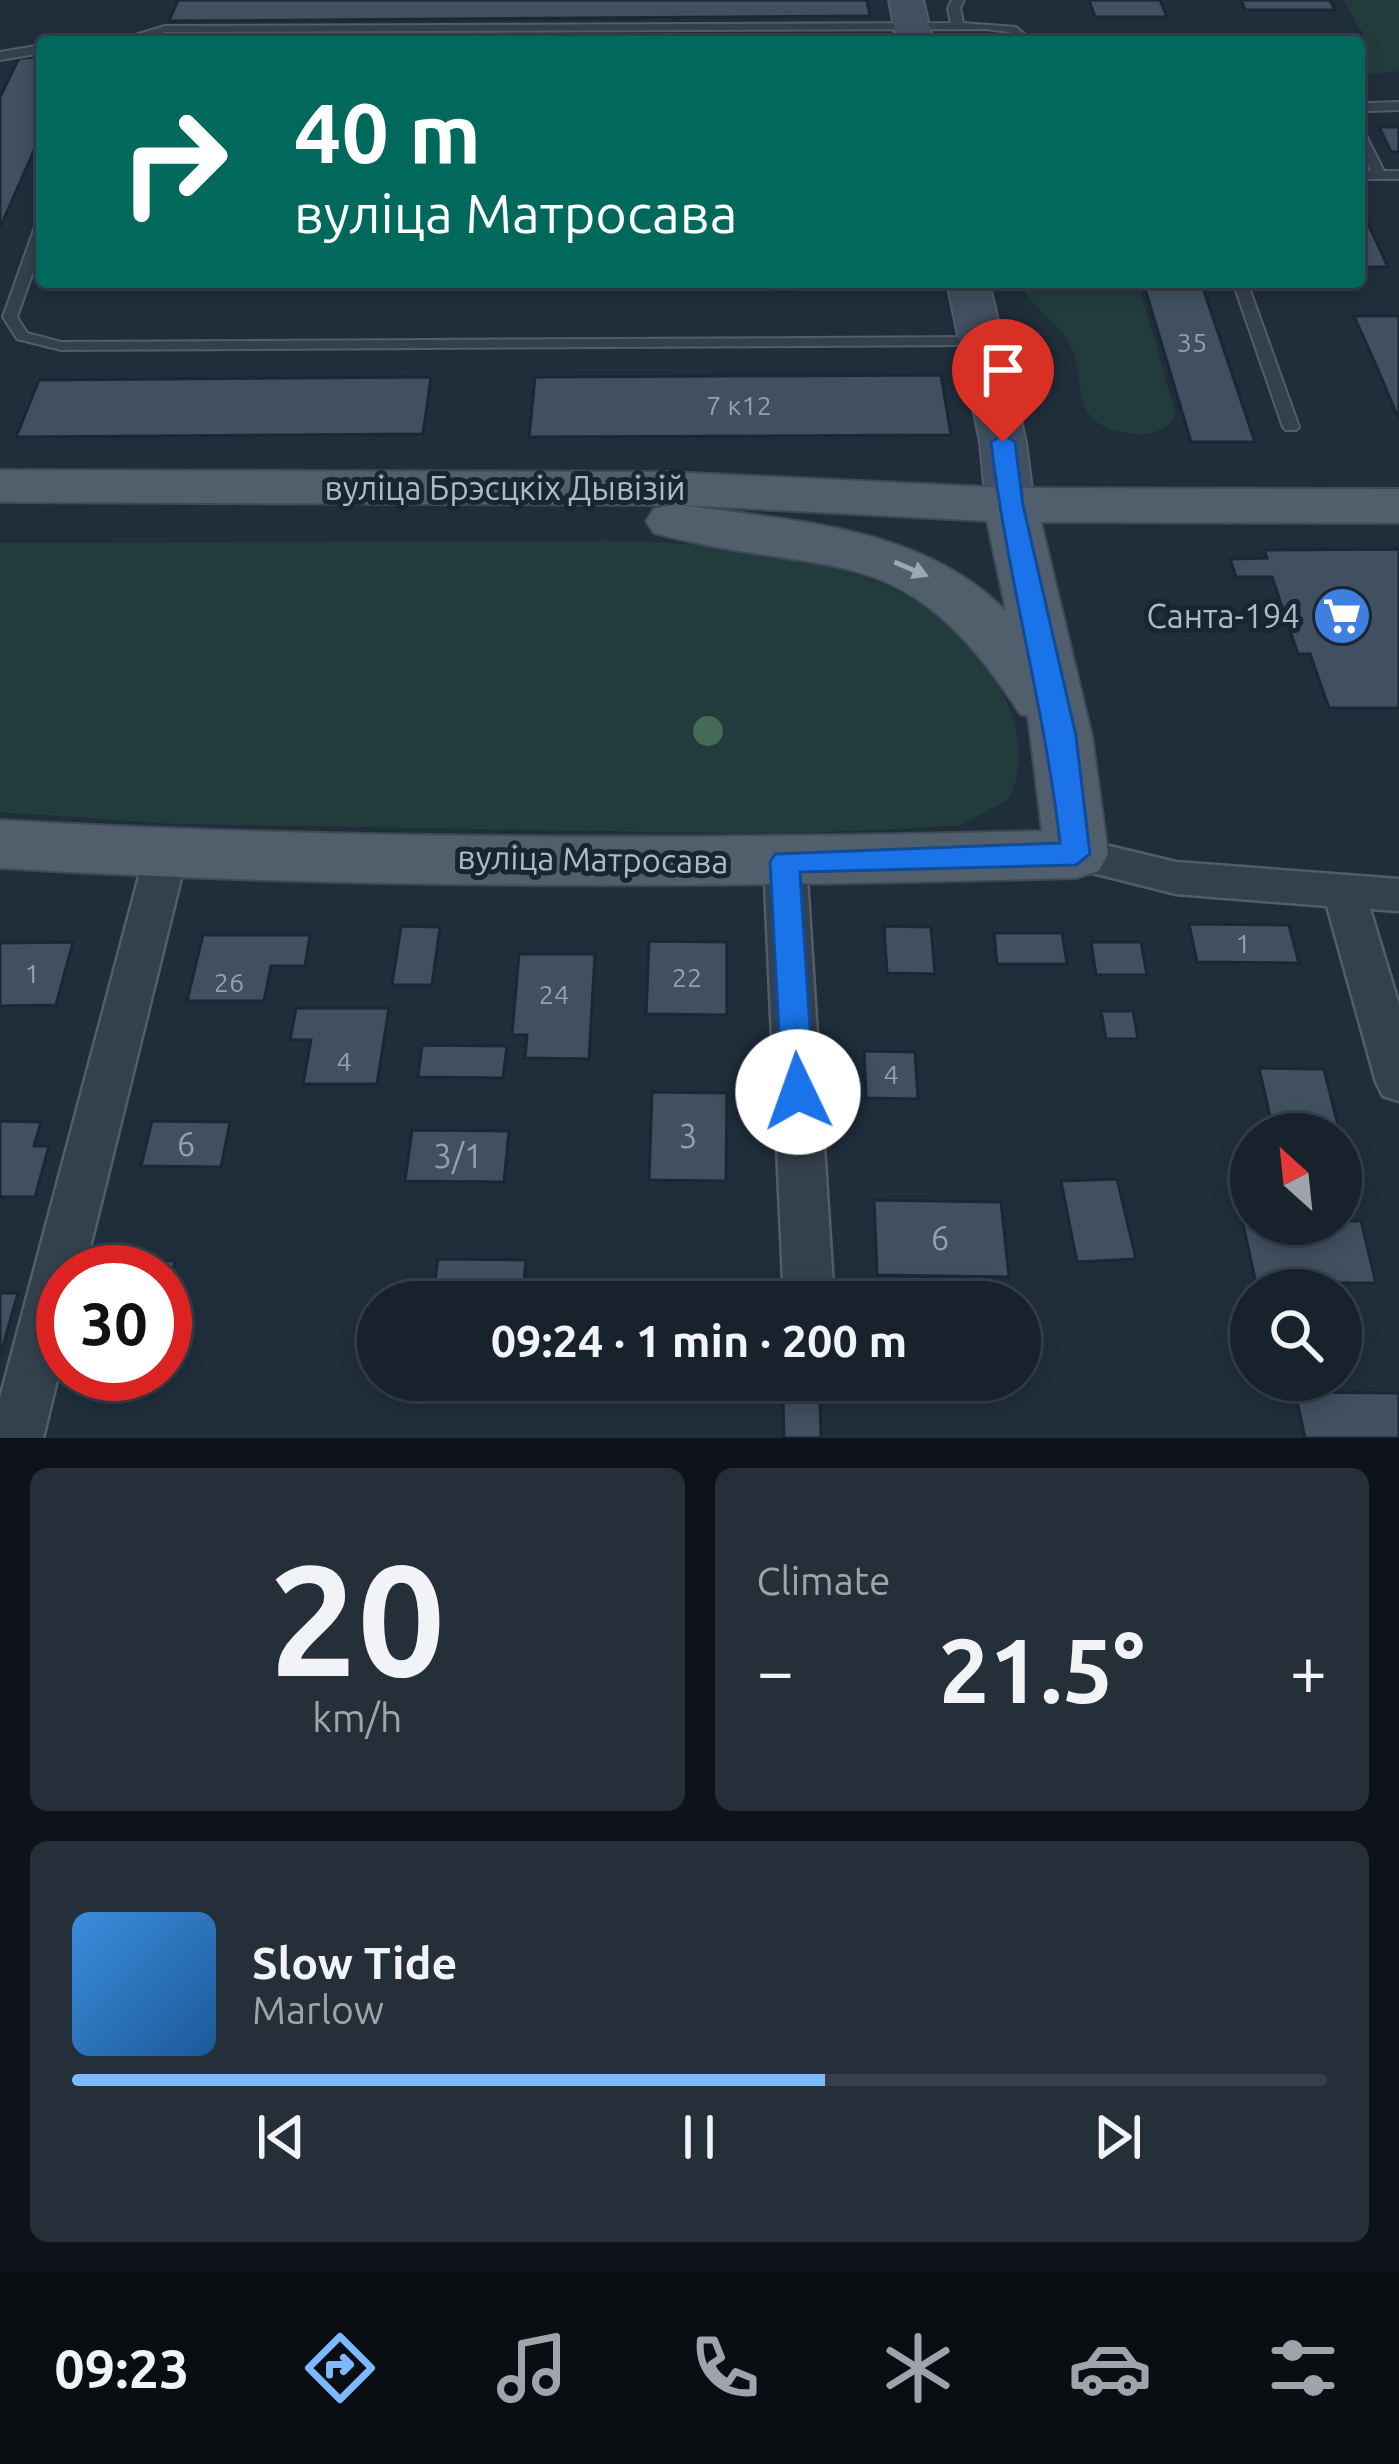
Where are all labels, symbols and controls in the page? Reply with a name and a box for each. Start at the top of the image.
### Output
icon: right [96,84,252,240]
text: 40 m [294,85,481,179]
text: вуліца Матросава [294,183,737,243]
pin [952,319,1054,442]
house number: 35 [1177,327,1207,357]
icon: arrive [970,337,1036,403]
house number: 7 к12 [706,390,772,420]
street label: вуліца Брэсцкіх Дывізій [324,469,686,506]
one-way arrow [893,559,928,579]
supermarket icon: Санта-194 [1311,585,1373,647]
place label: Санта-194 [1146,597,1300,634]
street label: вуліца Матросава [457,838,729,879]
house number: 1 [1235,928,1251,958]
house number: 1 [24,958,40,988]
house number: 22 [672,962,702,992]
house number: 26 [214,967,244,997]
house number: 24 [539,979,569,1009]
position arrow [735,1029,861,1155]
house number: 4 [336,1046,352,1076]
house number: 4 [883,1059,899,1089]
north arrow [1230,1113,1362,1245]
map controls [1230,1113,1362,1401]
house number: 3 [679,1117,697,1154]
house number: 6 [177,1125,195,1162]
house number: 3/1 [433,1137,483,1174]
house number: 6 [931,1219,949,1256]
speed limit sign: 30 [36,1245,192,1401]
button: search [1230,1269,1362,1401]
text: 09:24 · 1 min · 200 m [491,1315,907,1366]
text: 20 [269,1531,445,1705]
text: Climate [757,1559,891,1602]
text: 21.5° [939,1619,1145,1720]
text: − [757,1633,794,1707]
text: + [1290,1633,1327,1707]
text: km/h [312,1696,402,1739]
text: Slow Tide [252,1937,457,1988]
text: Marlow [252,1988,384,2031]
icon: previous [248,2104,314,2170]
icon: pause [666,2104,732,2170]
icon: next [1085,2104,1151,2170]
icon: directions [298,2326,382,2410]
icon: music [490,2326,574,2410]
icon: phone [683,2326,767,2410]
icon: climate [876,2326,960,2410]
icon: car [1068,2326,1152,2410]
icon: filters [1261,2326,1345,2410]
text: 09:23 [54,2338,189,2398]

